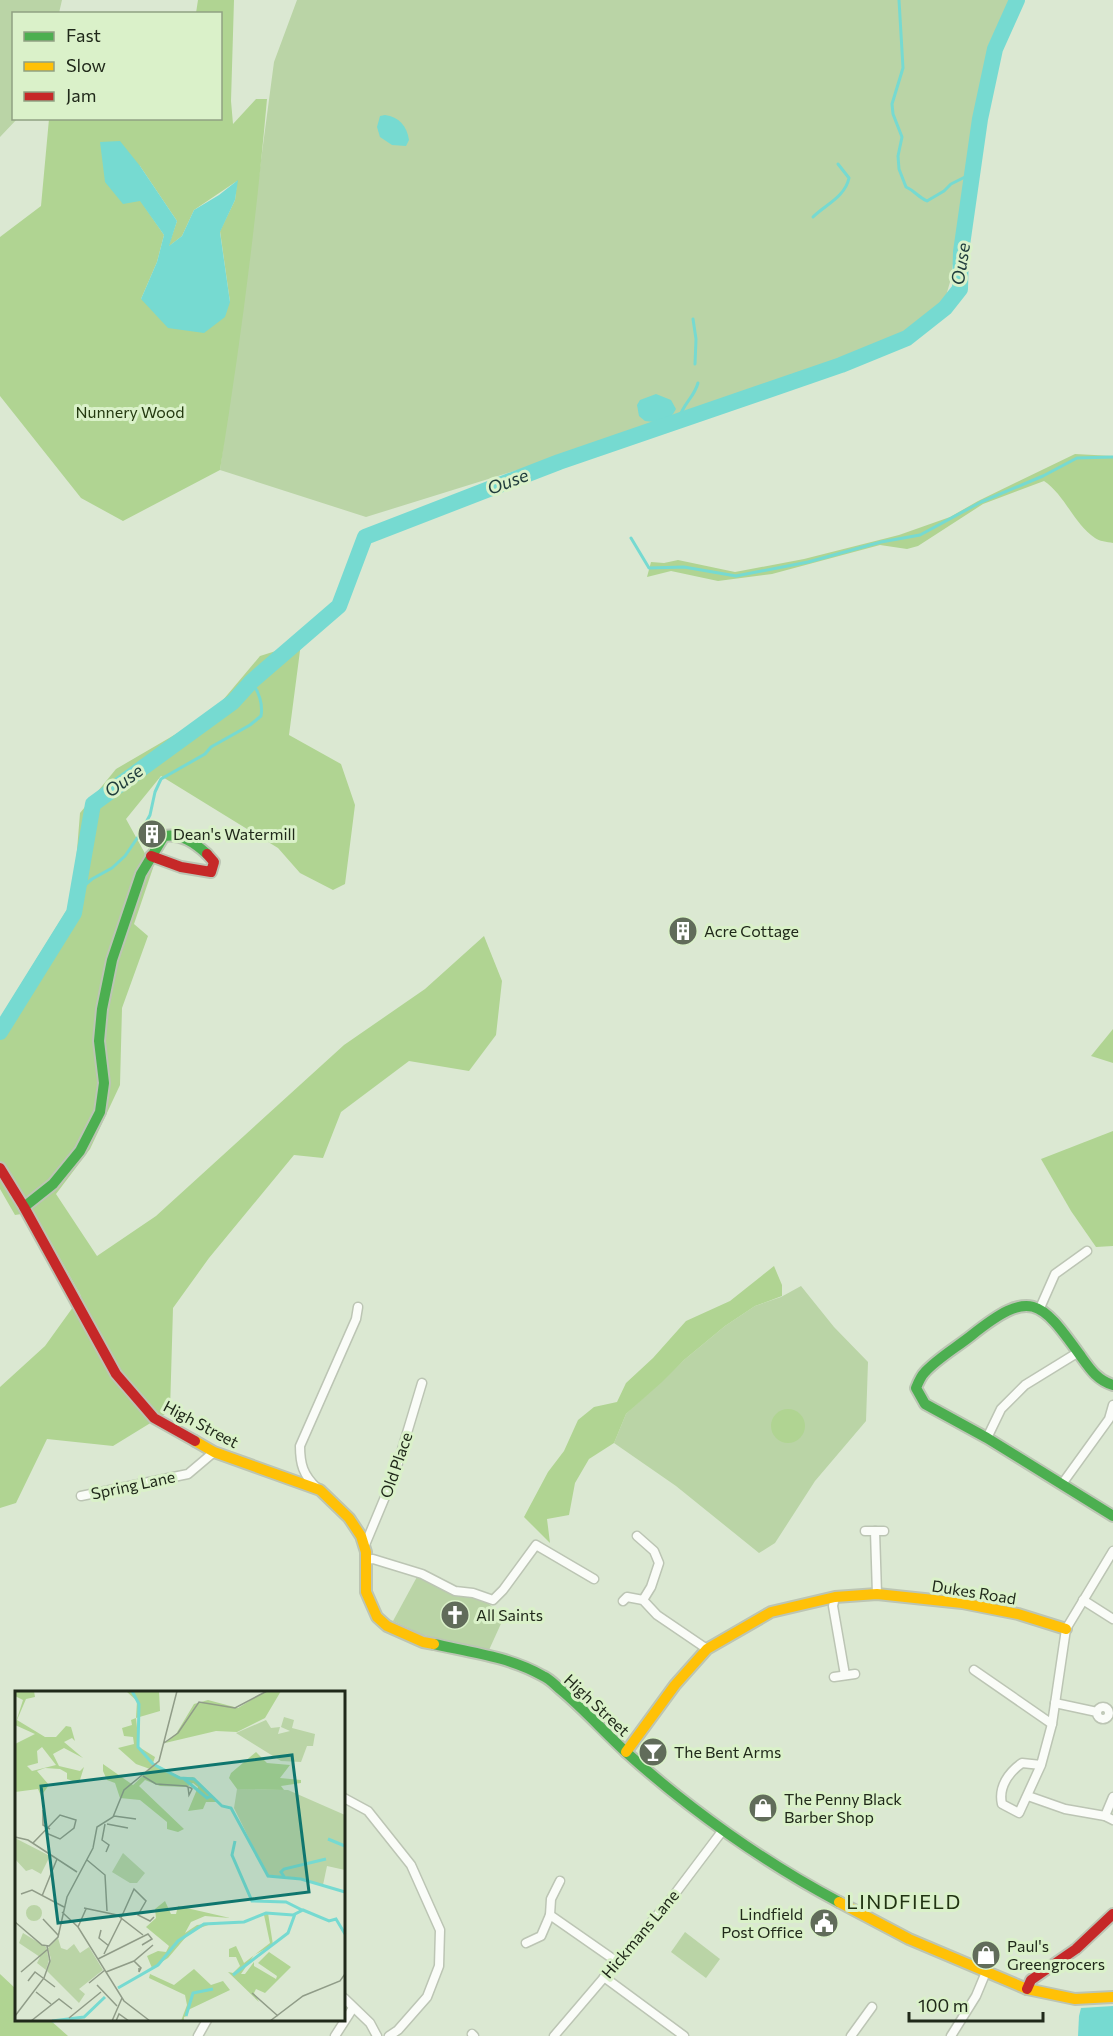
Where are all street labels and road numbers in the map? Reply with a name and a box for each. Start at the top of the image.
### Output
street label: High Street [160,1396,242,1451]
street label: Old Place [375,1429,416,1500]
street label: Spring Lane [89,1466,177,1503]
street label: Dukes Road [931,1575,1018,1608]
street label: High Street [561,1670,634,1740]
street label: Hickmans Lane [597,1886,682,1982]

